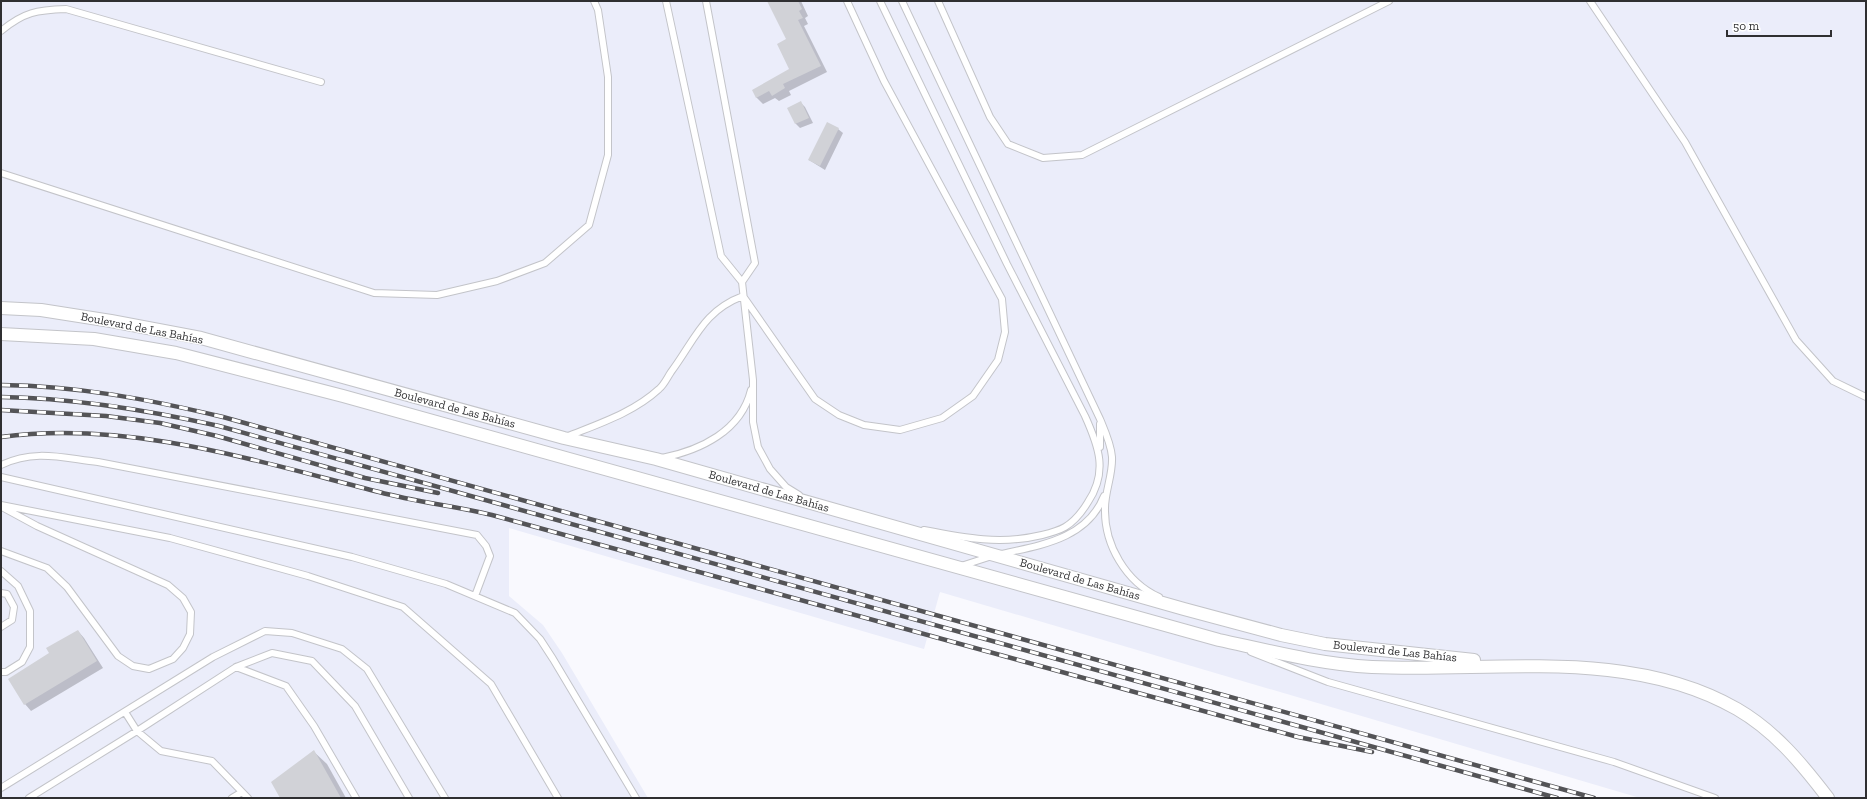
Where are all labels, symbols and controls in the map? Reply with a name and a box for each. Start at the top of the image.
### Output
scale bar [1727,12,1831,38]
text: 50 m [1733,19,1760,33]
street label: Boulevard de Las Bahías [80,309,204,347]
street label: Boulevard de Las Bahías [393,385,517,431]
street label: Boulevard de Las Bahías [707,467,831,515]
street label: Boulevard de Las Bahías [1018,555,1142,603]
street label: Boulevard de Las Bahías [1332,638,1458,664]

